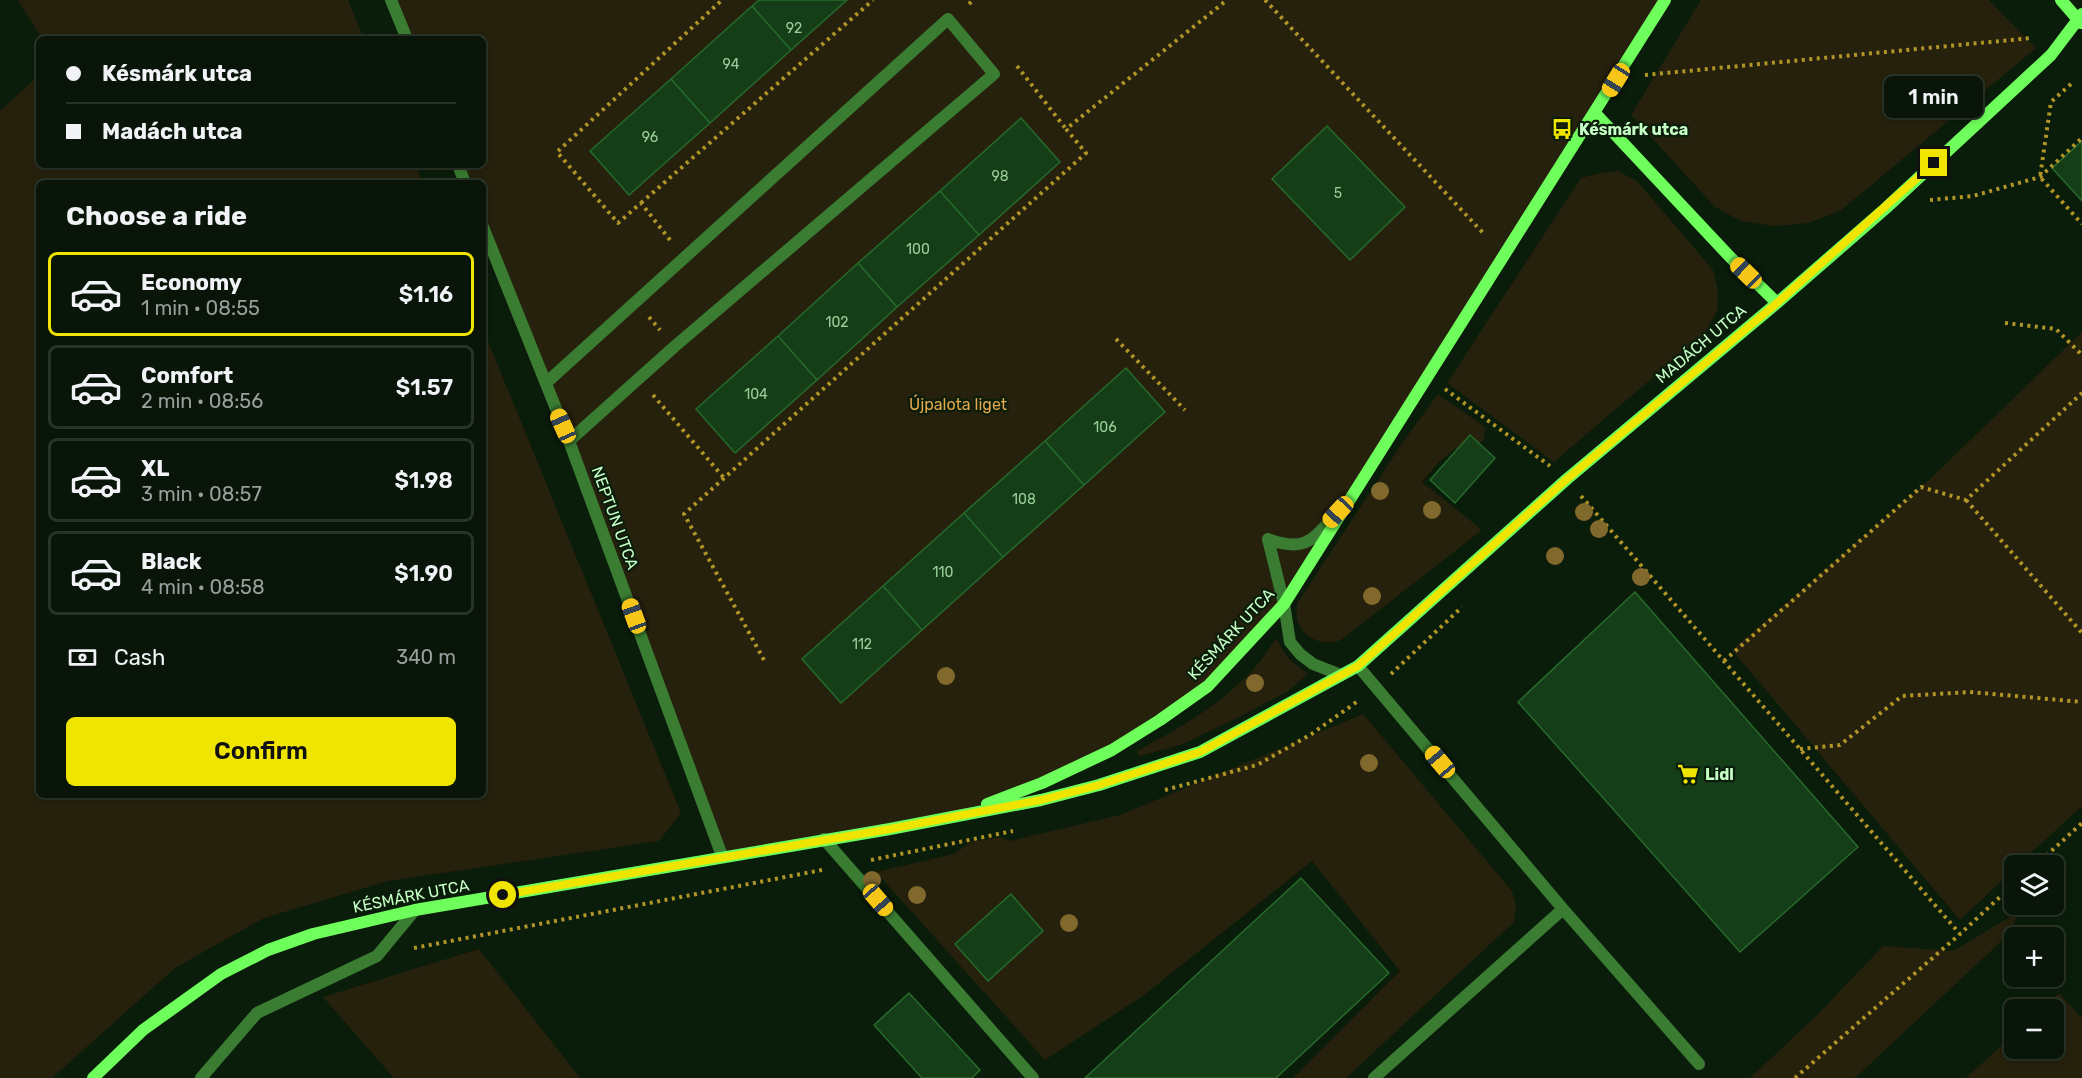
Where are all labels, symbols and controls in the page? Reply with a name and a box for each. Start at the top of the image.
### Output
house number: 92 [786,20,802,37]
house number: 94 [723,56,740,73]
text: Késmárk utca [102,60,252,87]
car [1599,60,1633,100]
callout: 1 min [1884,76,1984,118]
text: 1 min [1908,85,1959,109]
bus stop icon: Késmárk utca [1550,117,1574,141]
text: Madách utca [102,118,242,145]
place label: Késmárk utca [1579,120,1688,139]
house number: 96 [642,129,658,146]
route end [1920,149,1947,176]
house number: 98 [991,168,1009,185]
house number: 5 [1334,185,1342,202]
text: Choose a ride [66,200,247,232]
house number: 100 [906,241,930,258]
car [1727,254,1765,292]
icon: car [69,267,123,321]
text: Economy [141,269,242,296]
text: $1.16 [399,281,453,308]
text: 1 min · 08:55 [141,296,260,320]
street label: MADÁCH UTCA [1652,300,1750,387]
house number: 102 [825,314,849,331]
icon: car [69,360,123,414]
text: Comfort [141,362,233,389]
text: $1.57 [396,374,453,401]
house number: 104 [744,386,768,403]
text: 2 min · 08:56 [141,389,263,413]
park label: Újpalota liget [909,394,1007,414]
car [547,406,579,446]
house number: 106 [1093,419,1117,436]
icon: car [69,453,123,507]
text: XL [141,455,169,482]
street label: NEPTUN UTCA [588,464,643,572]
text: $1.98 [394,467,453,494]
text: 3 min · 08:57 [141,482,262,506]
house number: 108 [1012,491,1036,508]
car [1319,493,1357,531]
icon: car [69,546,123,600]
text: Black [141,548,202,575]
text: $1.90 [394,560,453,587]
house number: 110 [933,564,954,581]
text: 4 min · 08:58 [141,575,265,599]
street label: KÉSMÁRK UTCA [1184,584,1278,684]
car [619,596,649,636]
house number: 112 [852,636,872,653]
icon: cash [66,641,99,674]
text: Cash [114,644,165,671]
text: 340 m [396,645,456,669]
button: Confirm [66,717,456,786]
car [1422,742,1458,782]
supermarket icon: Lidl [1676,762,1700,786]
place label: Lidl [1705,765,1734,784]
map controls [2004,855,2064,1059]
button: layers [2004,855,2064,915]
street label: KÉSMÁRK UTCA [351,875,471,917]
route start [489,881,516,908]
car [859,881,897,919]
button: + [2004,927,2064,987]
button: − [2004,999,2064,1059]

